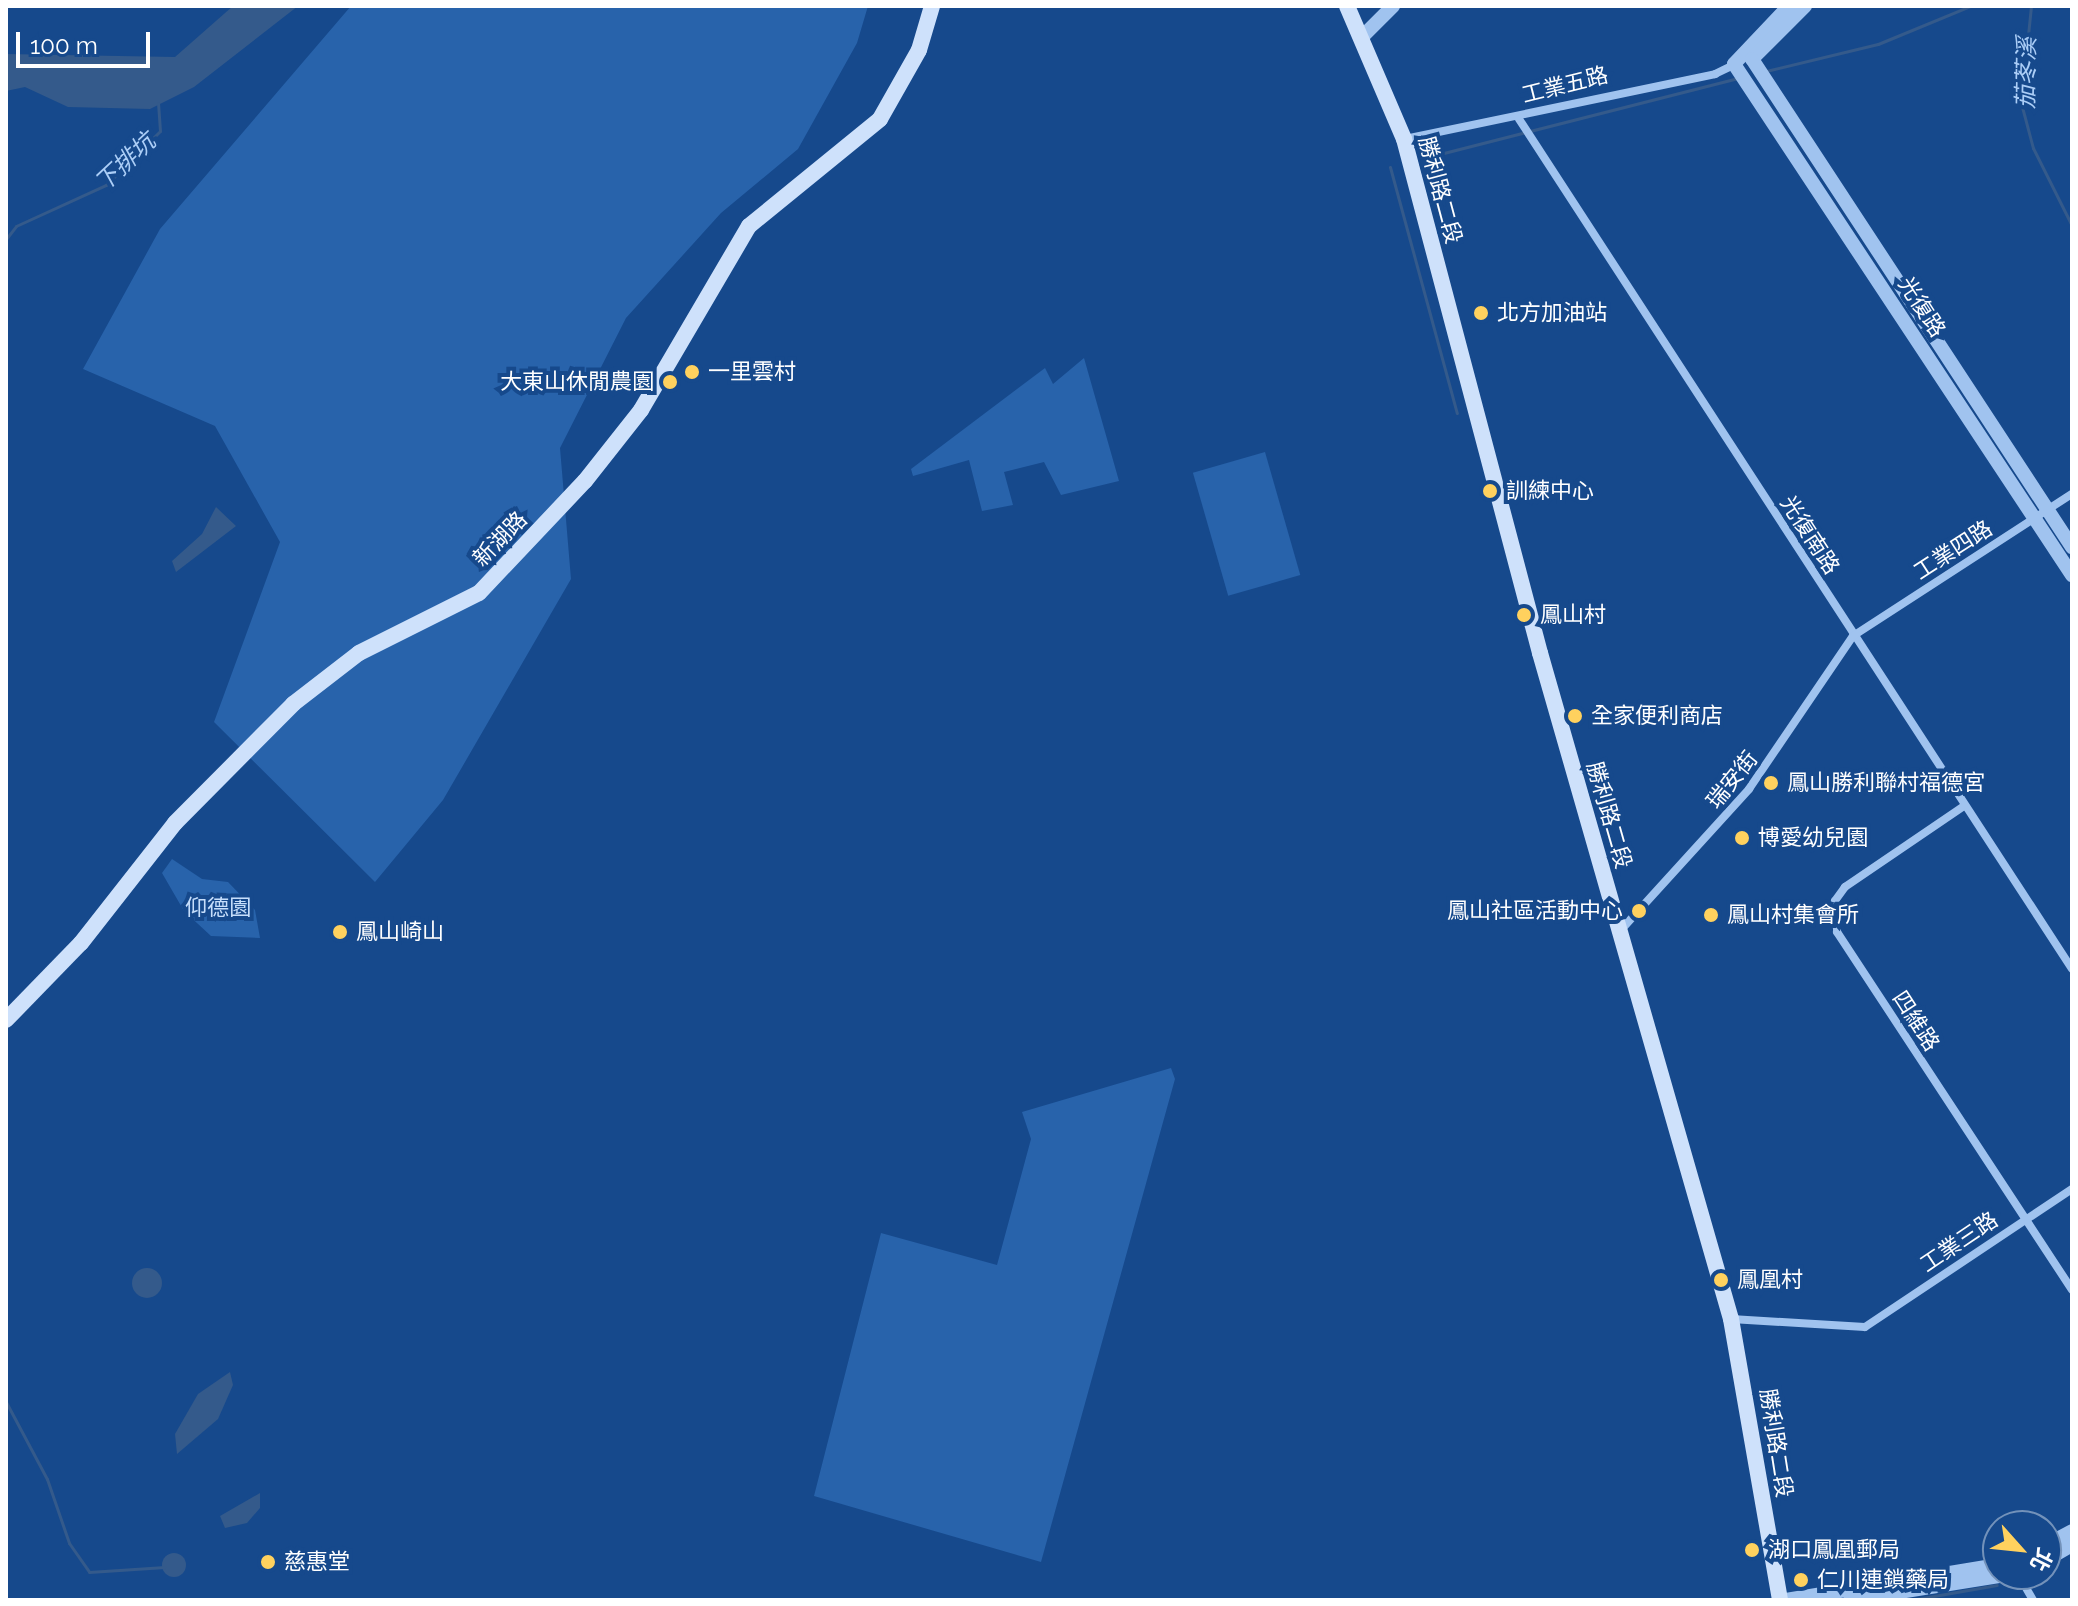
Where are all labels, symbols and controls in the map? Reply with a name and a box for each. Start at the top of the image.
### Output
scale bar [20,16,154,66]
text: 100 m [30,31,98,60]
water label: 茄苳溪 [2011,37,2041,109]
street label: 工業五路 [1519,62,1611,108]
water label: 下排坑 [89,127,161,197]
street label: 勝利路二段 [1413,133,1467,247]
street label: 光復路 [1893,272,1951,342]
place label: 北方加油站 [1497,300,1607,326]
marker: 北方加油站 [1472,304,1490,322]
place label: 一里雲村 [708,359,796,385]
marker: 一里雲村 [683,363,701,381]
place label: 大東山休閒農園 [500,369,654,395]
marker: 大東山休閒農園 [661,373,679,391]
place label: 訓練中心 [1506,478,1594,504]
marker: 訓練中心 [1481,482,1499,500]
street label: 光復南路 [1775,491,1845,579]
street label: 新湖路 [468,506,532,572]
street label: 工業四路 [1909,515,1997,585]
place label: 鳳山村 [1540,602,1606,628]
marker: 鳳山村 [1515,606,1533,624]
place label: 全家便利商店 [1591,703,1723,729]
marker: 全家便利商店 [1566,707,1584,725]
street label: 瑞安街 [1701,746,1763,814]
street label: 勝利路二段 [1581,758,1637,872]
place label: 鳳山勝利聯村福德宮 [1787,770,1985,796]
marker: 鳳山勝利聯村福德宮 [1762,774,1780,792]
place label: 博愛幼兒園 [1758,825,1868,851]
marker: 博愛幼兒園 [1733,829,1751,847]
park label: 仰德園 [185,895,251,921]
place label: 鳳山社區活動中心 [1447,898,1623,924]
marker: 鳳山社區活動中心 [1630,902,1648,920]
place label: 鳳山村集會所 [1727,902,1859,928]
marker: 鳳山村集會所 [1702,906,1720,924]
place label: 鳳山崎山 [356,919,444,945]
marker: 鳳山崎山 [331,923,349,941]
street label: 四維路 [1887,986,1945,1056]
street label: 工業三路 [1915,1206,2003,1278]
place label: 鳳凰村 [1737,1267,1803,1293]
marker: 鳳凰村 [1712,1271,1730,1289]
street label: 勝利路二段 [1754,1387,1798,1499]
north arrow [1982,1510,2062,1590]
place label: 湖口鳳凰郵局 [1768,1537,1900,1563]
marker: 湖口鳳凰郵局 [1743,1541,1761,1559]
text: 北 [2025,1544,2058,1576]
place label: 慈惠堂 [284,1549,350,1575]
marker: 慈惠堂 [259,1553,277,1571]
place label: 仁川連鎖藥局 [1817,1567,1949,1593]
marker: 仁川連鎖藥局 [1792,1571,1810,1589]

